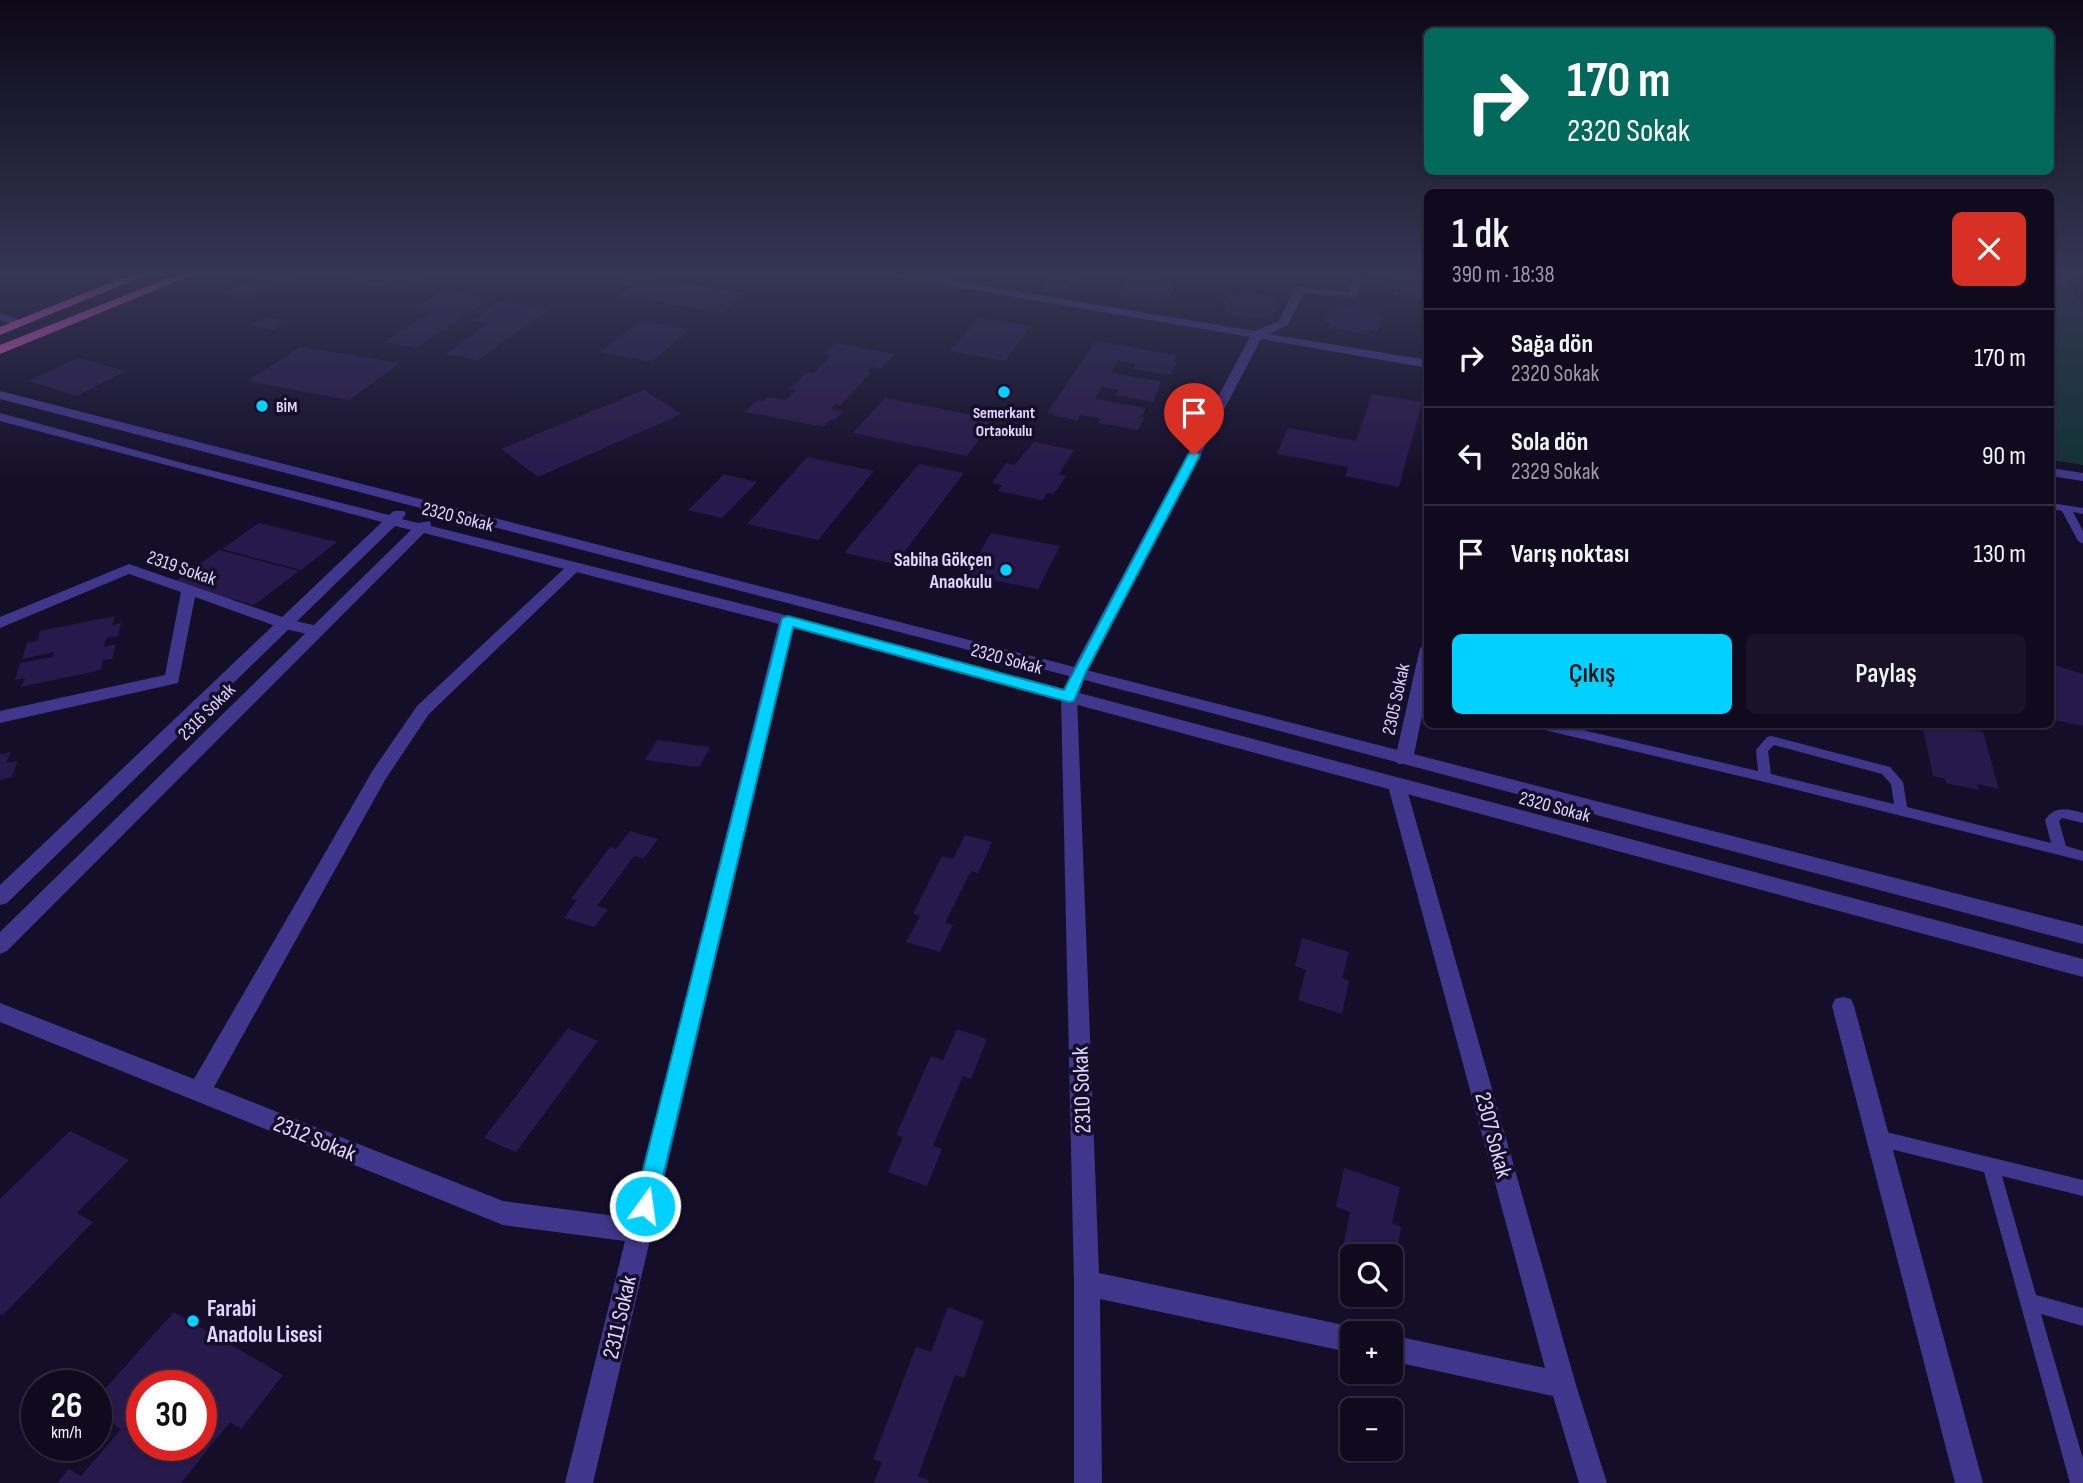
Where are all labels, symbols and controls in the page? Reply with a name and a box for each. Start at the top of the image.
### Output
text: 170 m [1567,52,1671,111]
icon: right [1452,56,1543,147]
text: 2320 Sokak [1567,112,1690,151]
text: 1 dk [1452,209,1509,260]
button: close [1952,212,2026,286]
text: 390 m · 18:38 [1452,261,1555,289]
text: Sağa dön [1511,329,1593,360]
icon: right [1452,339,1490,377]
text: 170 m [1974,343,2026,374]
text: 2320 Sokak [1511,360,1599,388]
pin [1164,383,1224,455]
marker: Semerkant Ortaokulu [996,384,1012,400]
icon: arrive [1175,394,1213,432]
marker: BİM [254,398,270,414]
place label: BİM [276,398,297,417]
place label: Semerkant Ortaokulu [973,404,1035,441]
text: Sola dön [1511,427,1588,458]
icon: left [1452,437,1490,475]
text: 90 m [1982,441,2026,472]
text: 2329 Sokak [1511,458,1599,486]
street label: 2320 Sokak [419,497,497,538]
icon: arrive [1452,535,1490,573]
text: Varış noktası [1511,539,1629,570]
text: 130 m [1974,539,2026,570]
street label: 2319 Sokak [144,546,220,591]
place label: Sabiha Gökçen Anaokulu [894,549,992,594]
marker: Sabiha Gökçen Anaokulu [998,562,1014,578]
button: Çıkış [1452,634,1732,714]
button: Paylaş [1746,634,2026,714]
street label: 2320 Sokak [968,639,1046,680]
street label: 2305 Sokak [1378,661,1415,737]
street label: 2316 Sokak [174,678,241,746]
street label: 2320 Sokak [1516,787,1594,828]
street label: 2310 Sokak [1066,1046,1098,1134]
street label: 2307 Sokak [1468,1089,1518,1182]
street label: 2312 Sokak [269,1110,360,1168]
position arrow [608,1169,682,1243]
map controls [1340,1244,1403,1461]
button: search [1340,1244,1403,1307]
street label: 2311 Sokak [597,1273,643,1362]
place label: Farabi Anadolu Lisesi [206,1295,322,1349]
marker: Farabi Anadolu Lisesi [185,1313,201,1329]
button: + [1340,1321,1403,1384]
speed limit sign: 30 [126,1370,217,1461]
text: 26 [51,1385,82,1428]
button: − [1340,1398,1403,1461]
text: km/h [51,1422,82,1443]

